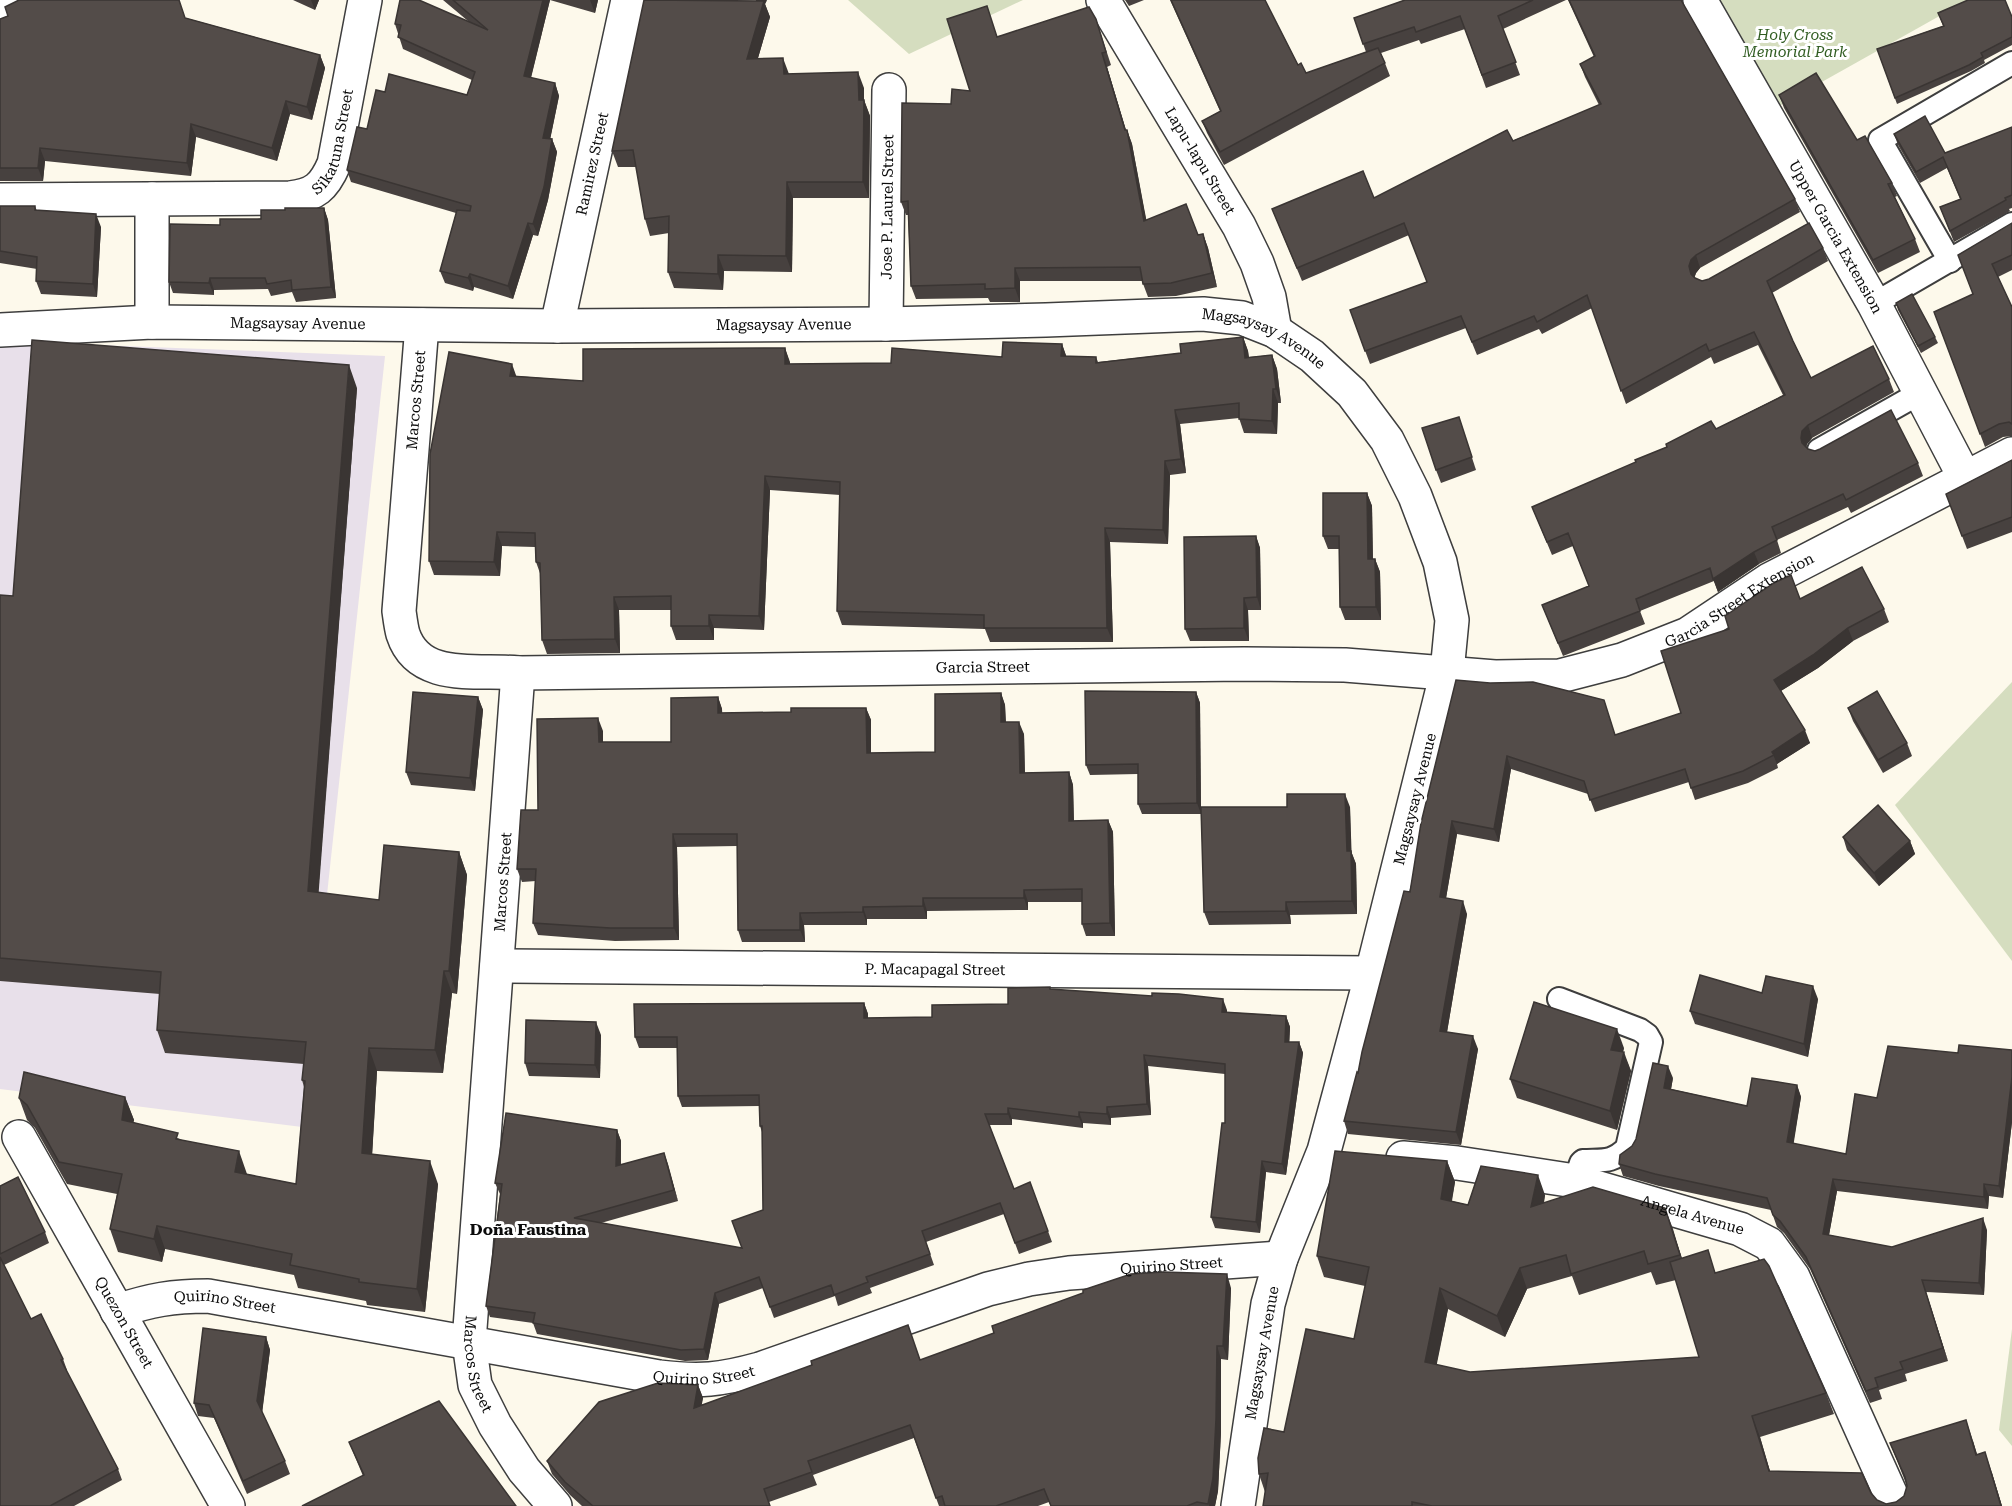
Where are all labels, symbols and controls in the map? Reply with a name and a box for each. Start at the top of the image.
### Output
park label: Holy Cross Memorial Park [1742,26,1848,61]
street label: Sikatuna Street [308,87,357,199]
street label: Lapu-lapu Street [1161,104,1239,218]
street label: Ramirez Street [572,110,612,217]
street label: Jose P. Laurel Street [878,134,897,280]
street label: Upper Garcia Extension [1785,157,1887,317]
street label: Magsaysay Avenue [1201,305,1329,373]
street label: Magsaysay Avenue [230,314,366,333]
street label: Magsaysay Avenue [716,315,852,334]
street label: Marcos Street [403,349,429,451]
street label: Garcia Street Extension [1662,549,1817,651]
street label: Garcia Street [936,658,1030,677]
street label: Magsaysay Avenue [1390,731,1440,867]
street label: Marcos Street [491,831,515,932]
street label: P. Macapagal Street [865,960,1006,979]
street label: Angela Avenue [1639,1192,1746,1239]
district label: Doña Faustina [470,1220,587,1239]
street label: Quirino Street [1119,1253,1224,1278]
street label: Quezon Street [91,1273,157,1372]
street label: Magsaysay Avenue [1241,1285,1283,1421]
street label: Quirino Street [173,1287,278,1317]
street label: Marcos Street [460,1315,497,1416]
street label: Quirino Street [651,1362,757,1389]

